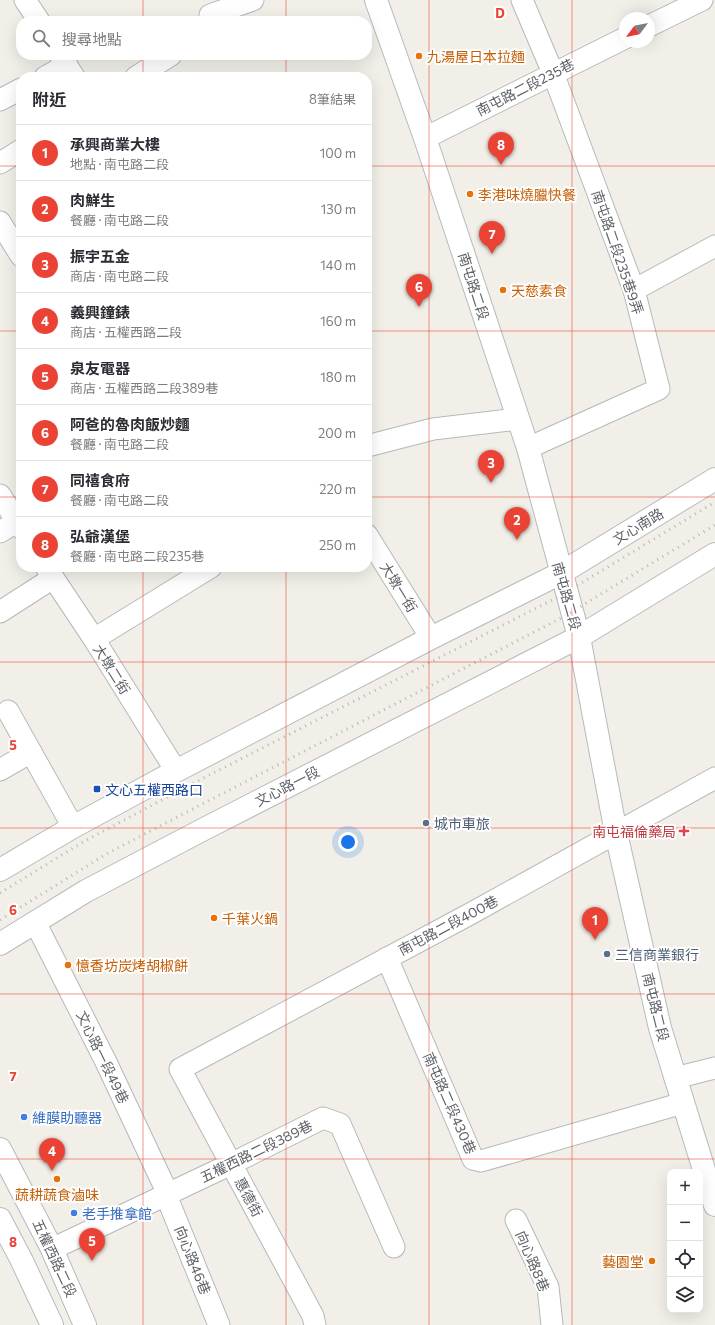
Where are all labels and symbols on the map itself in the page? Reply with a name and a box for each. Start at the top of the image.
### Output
text: D [495,5,505,21]
north arrow [619,12,655,48]
place label: 九湯屋日本拉麵 [427,48,525,65]
marker: 九湯屋日本拉麵 [414,51,424,61]
street label: 南屯路二段235巷 [473,55,577,119]
pin: 8 [488,132,514,165]
place label: 李港味燒臘快餐 [478,186,576,203]
street label: 南屯路二段235巷9弄 [589,188,647,316]
marker: 李港味燒臘快餐 [465,189,475,199]
pin: 7 [479,221,505,254]
street label: 南屯路二段 [455,250,493,322]
pin: 6 [406,274,432,307]
place label: 天慈素食 [511,282,567,299]
marker: 天慈素食 [498,285,508,295]
pin: 3 [478,450,504,483]
street label: 文心南路 [610,504,666,548]
pin: 2 [504,507,530,540]
street label: 大墩一街 [377,559,421,615]
street label: 南屯路二段 [549,560,585,632]
street label: 大墩二街 [90,641,134,697]
text: 5 [9,737,17,753]
street label: 文心路一段 [252,763,322,809]
place label: 文心五權西路口 [105,781,203,798]
marker: 文心五權西路口 [92,784,102,794]
place label: 城市車旅 [434,815,490,832]
marker: 城市車旅 [421,818,431,828]
place label: 南屯福倫藥局 [592,823,676,840]
marker: 南屯福倫藥局 [679,826,689,836]
your location [338,832,358,852]
street label: 南屯路二段400巷 [395,892,501,958]
text: 6 [9,902,17,918]
pin: 1 [582,907,608,940]
place label: 千葉火鍋 [222,910,278,927]
marker: 千葉火鍋 [209,913,219,923]
place label: 三信商業銀行 [615,946,699,963]
marker: 三信商業銀行 [602,949,612,959]
place label: 憶香坊炭烤胡椒餅 [76,957,188,974]
marker: 憶香坊炭烤胡椒餅 [63,960,73,970]
street label: 南屯路二段 [639,971,673,1043]
street label: 文心路一段49巷 [73,1008,133,1106]
street label: 南屯路二段430巷 [420,1050,480,1156]
text: 7 [9,1068,17,1084]
place label: 維膜助聽器 [32,1109,102,1126]
marker: 維膜助聽器 [19,1112,29,1122]
street label: 五權西路二段389巷 [197,1116,315,1186]
pin: 4 [39,1138,65,1171]
marker: 蔬耕蔬食滷味 [52,1174,62,1184]
street label: 惠德街 [232,1174,266,1220]
place label: 蔬耕蔬食滷味 [15,1186,99,1203]
place label: 老手推拿館 [82,1205,152,1222]
marker: 老手推拿館 [69,1208,79,1218]
street label: 五權西路二段 [30,1216,80,1300]
street label: 向心路46巷 [171,1223,215,1297]
pin: 5 [79,1228,105,1261]
street label: 向心路8巷 [513,1228,553,1294]
text: 8 [9,1234,17,1250]
place label: 藝園堂 [602,1253,644,1270]
marker: 藝園堂 [647,1256,657,1266]

